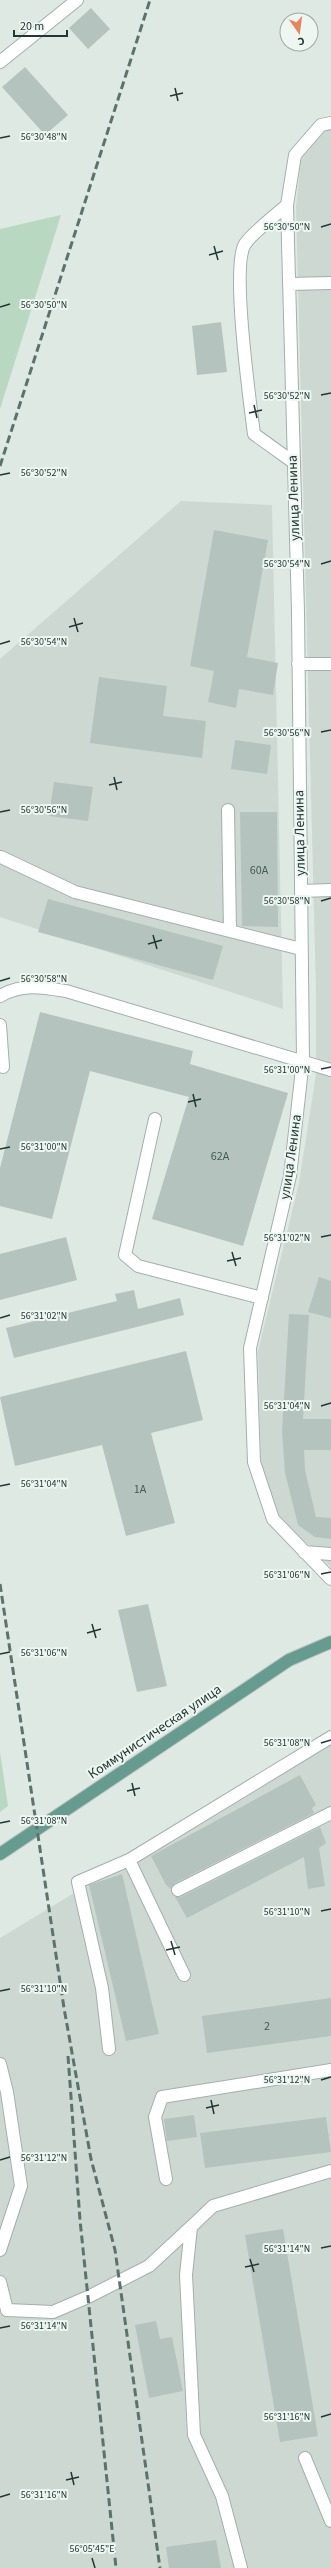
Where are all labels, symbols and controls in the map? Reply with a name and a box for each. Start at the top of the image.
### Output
scale bar [14,12,67,38]
north arrow [279,12,319,52]
text: 20 m [20,18,44,35]
text: С [296,33,306,49]
text: 56°30'48"N [21,130,67,144]
text: 56°30'50"N [264,220,310,234]
text: 56°30'50"N [21,298,67,312]
text: 56°30'52"N [264,389,310,403]
street label: улица Ленина [283,455,305,541]
text: 56°30'52"N [21,466,67,480]
text: 56°30'54"N [264,557,310,571]
text: 56°30'54"N [21,635,67,649]
text: 56°30'56"N [264,726,310,740]
street label: улица Ленина [289,790,311,876]
text: 56°30'56"N [21,803,67,817]
house number: 60А [250,862,269,879]
text: 56°30'58"N [264,894,310,908]
text: 56°30'58"N [21,972,67,986]
text: 56°31'00"N [264,1063,310,1077]
street label: улица Ленина [275,1113,307,1201]
text: 56°31'00"N [21,1140,67,1154]
house number: 62А [211,1148,230,1165]
text: 56°31'02"N [264,1231,310,1245]
text: 56°31'02"N [21,1309,67,1323]
text: 56°31'04"N [264,1399,310,1413]
text: 56°31'04"N [21,1477,67,1491]
house number: 1А [134,1481,147,1498]
text: 56°31'06"N [264,1568,310,1582]
text: 56°31'06"N [21,1646,67,1660]
street label: Коммунистическая улица [84,1680,226,1784]
text: 56°31'08"N [264,1736,310,1750]
text: 56°31'08"N [21,1814,67,1828]
text: 56°31'10"N [264,1905,310,1919]
text: 56°31'10"N [21,1982,67,1996]
house number: 2 [264,2018,270,2035]
text: 56°31'12"N [264,2073,310,2087]
text: 56°31'12"N [21,2151,67,2165]
text: 56°31'14"N [264,2242,310,2256]
text: 56°31'14"N [21,2319,67,2333]
text: 56°31'16"N [264,2410,310,2424]
text: 56°31'16"N [21,2488,67,2502]
text: 56°05'45"E [69,2542,115,2556]

